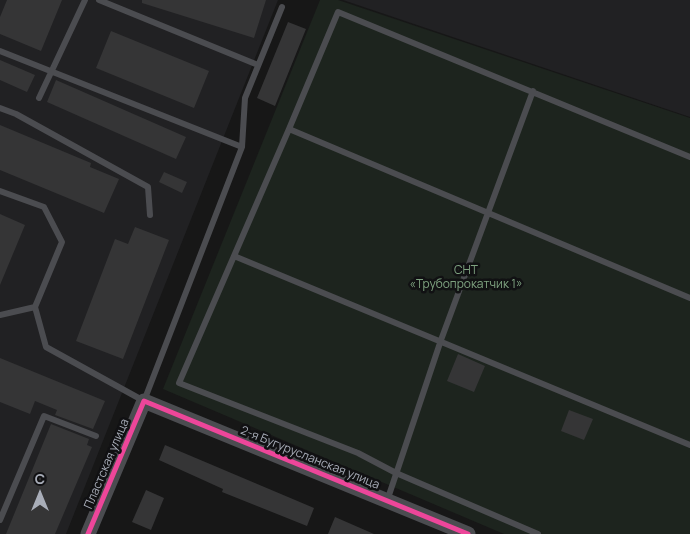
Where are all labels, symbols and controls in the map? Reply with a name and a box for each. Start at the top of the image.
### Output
park label: СНТ «Трубопрокатчик 1» [410,264,522,292]
street label: Пластская улица [82,417,132,511]
street label: 2-я Бугурусланская улица [238,423,382,493]
north arrow [15,469,65,519]
text: С [35,469,45,488]

